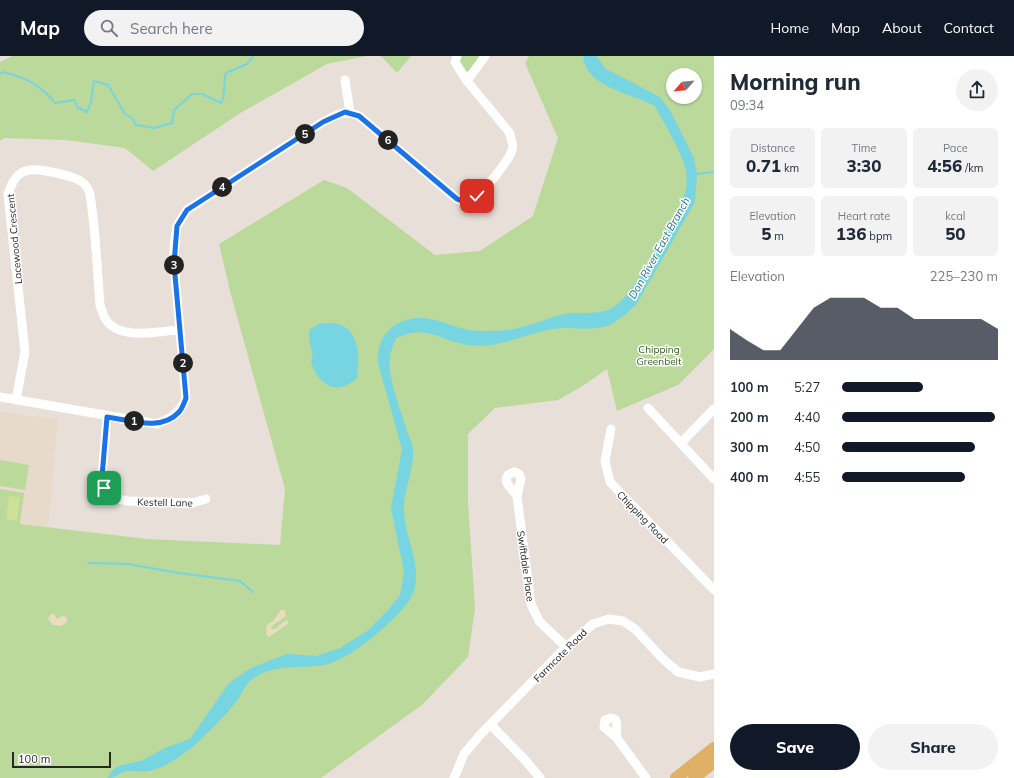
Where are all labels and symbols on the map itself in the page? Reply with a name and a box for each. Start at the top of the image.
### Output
north arrow [666,68,702,104]
pin: 5 [295,124,315,144]
pin: 6 [378,130,398,150]
pin: 4 [212,177,232,197]
pin [460,179,494,213]
street label: Lacewood Crescent [4,193,25,285]
water label: Don River East Branch [625,195,693,301]
pin: 3 [164,255,184,275]
park label: Chipping Greenbelt [637,343,682,368]
pin: 2 [173,353,193,373]
pin: 1 [124,411,144,431]
pin [87,471,121,505]
street label: Chipping Road [614,488,671,546]
street label: Kestell Lane [137,496,193,509]
street label: Swiftdale Place [514,530,537,602]
street label: Farmcote Road [531,626,590,685]
scale bar [12,750,111,769]

